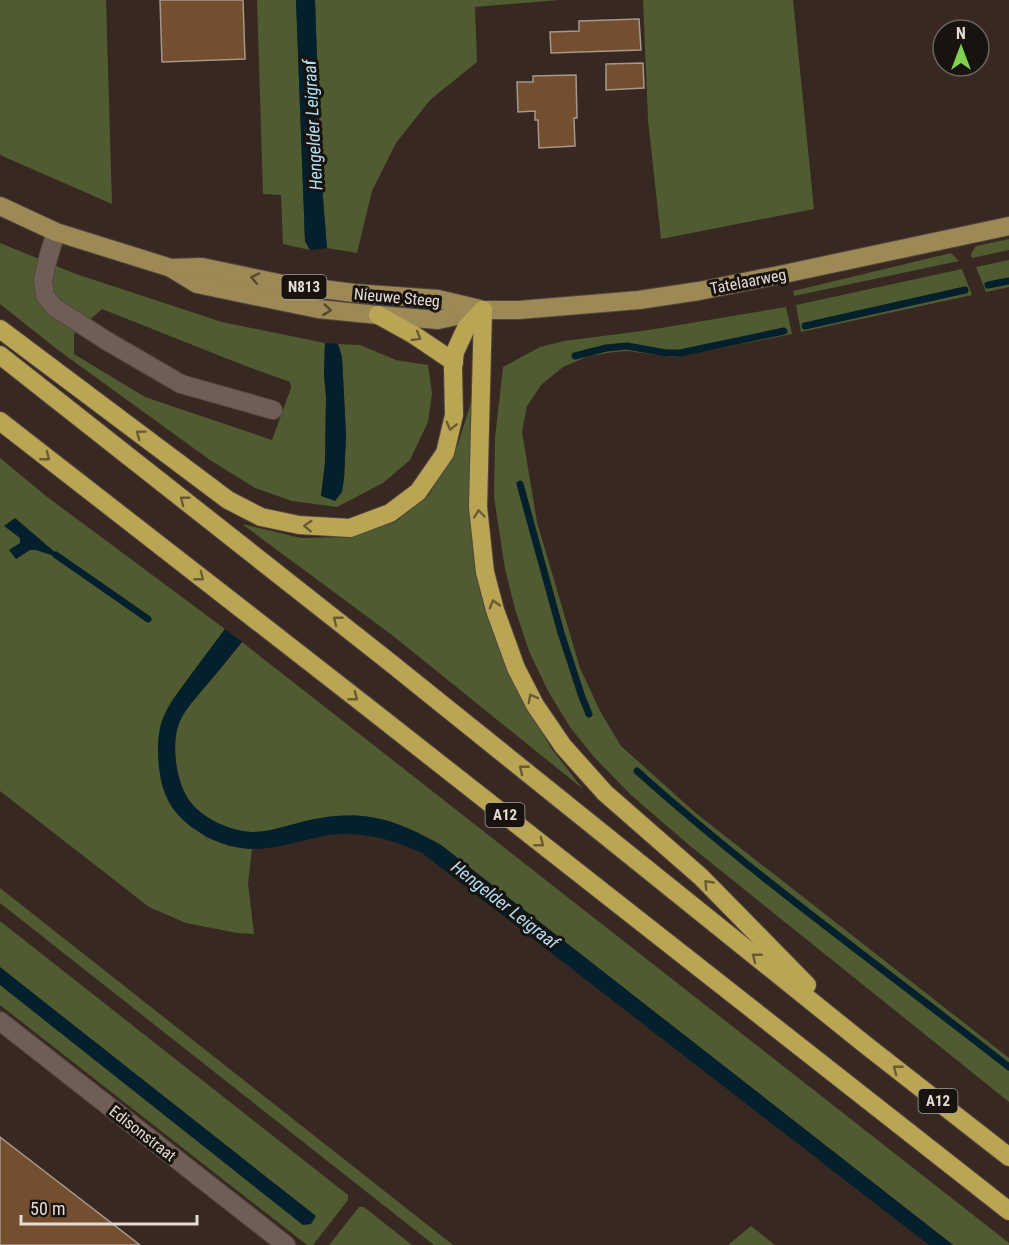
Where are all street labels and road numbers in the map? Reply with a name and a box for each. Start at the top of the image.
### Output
street label: Tatelaarweg [708,265,788,298]
road number: N813 [282,275,326,299]
street label: Nieuwe Steeg [353,284,441,311]
road number: A12 [486,803,524,827]
road number: A12 [918,1089,958,1113]
street label: Edisonstraat [106,1102,180,1165]

